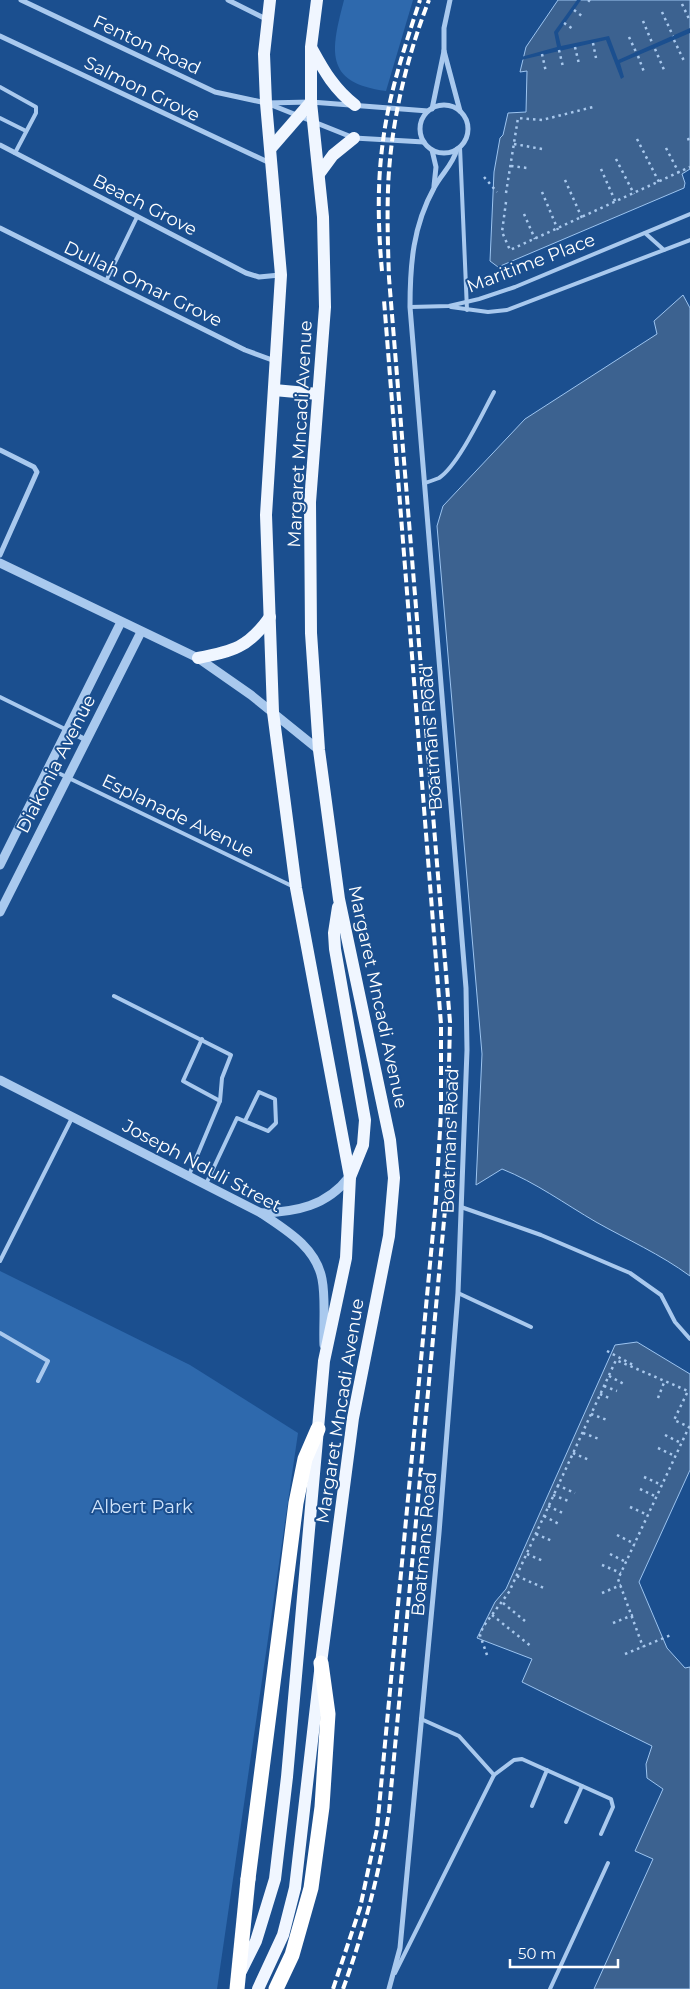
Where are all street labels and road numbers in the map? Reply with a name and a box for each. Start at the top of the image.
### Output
street label: Fenton Road [90,10,204,80]
street label: Salmon Grove [81,51,204,127]
street label: Beach Grove [89,169,201,241]
street label: Maritime Place [464,228,598,298]
street label: Dullah Omar Grove [60,236,226,332]
street label: Margaret Mncadi Avenue [283,320,317,548]
street label: Boatmans Road [415,665,447,811]
street label: Diakonia Avenue [12,691,100,837]
street label: Esplanade Avenue [98,770,258,863]
street label: Margaret Mncadi Avenue [344,883,412,1111]
street label: Boatmans Road [436,1068,464,1214]
street label: Joseph Nduli Street [118,1114,285,1217]
street label: Margaret Mncadi Avenue [311,1297,369,1525]
street label: Boatmans Road [407,1471,441,1617]

